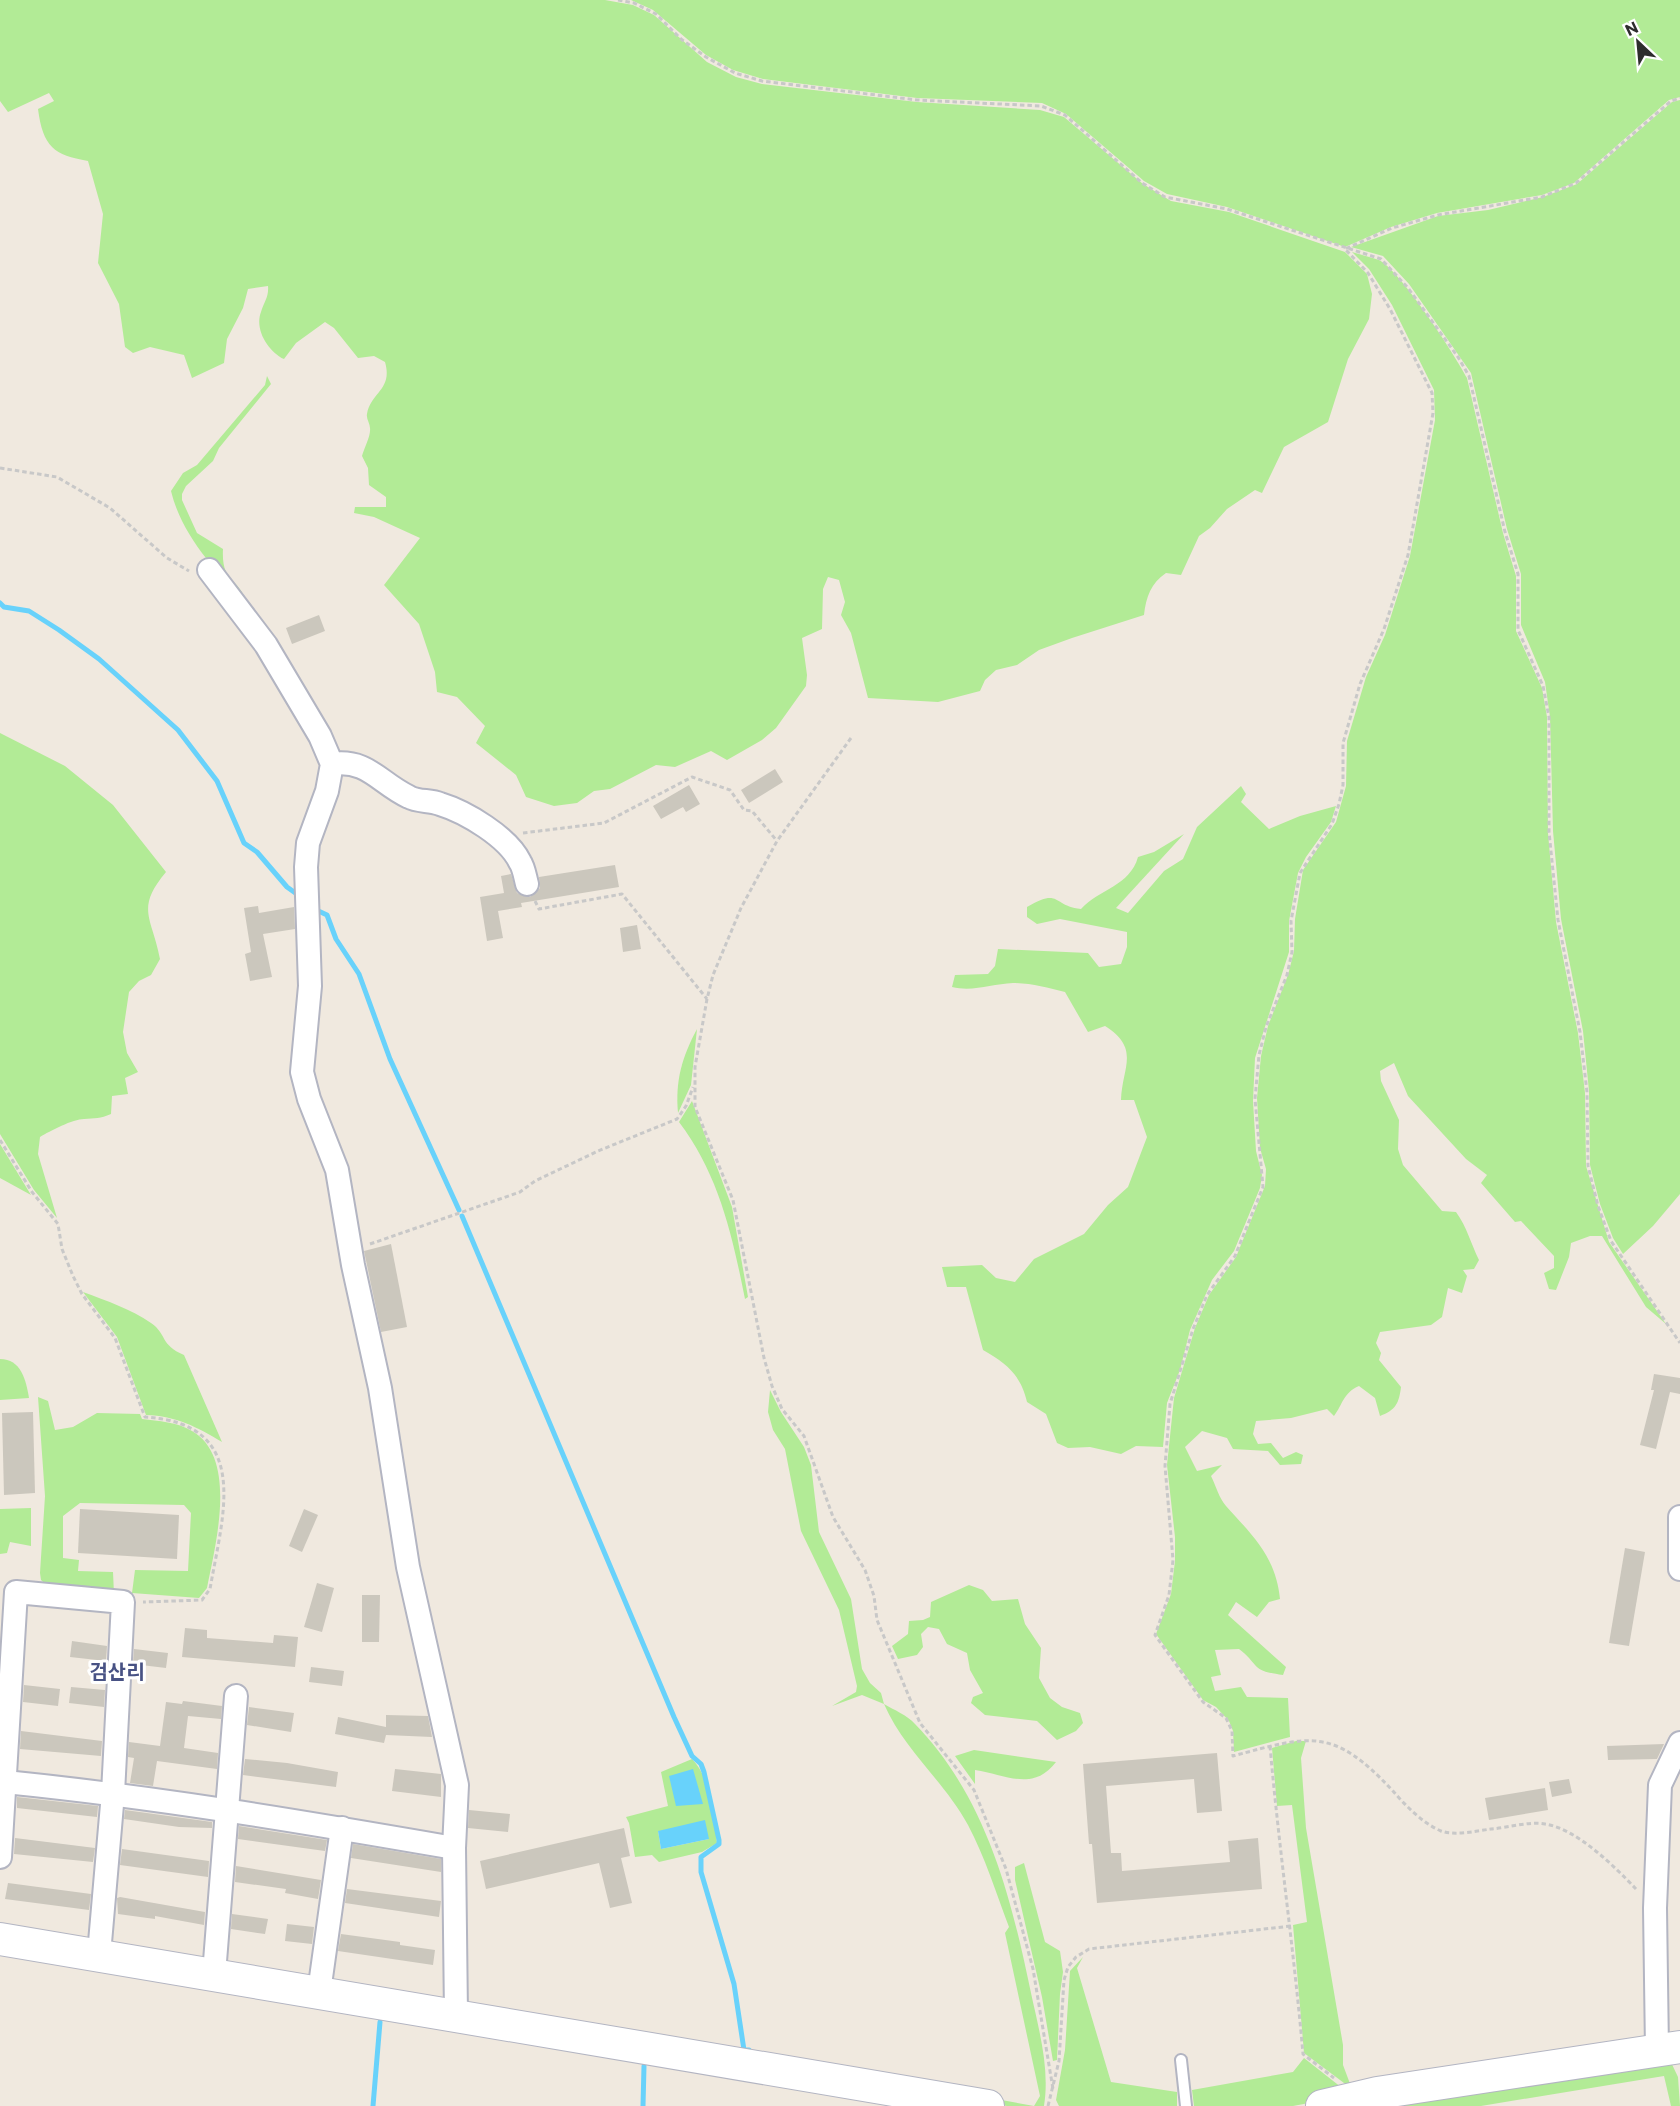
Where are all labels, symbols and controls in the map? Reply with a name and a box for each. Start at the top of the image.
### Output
north arrow [1608,12,1668,72]
text: N [1622,17,1641,39]
district label: 검산리 [89,1659,145,1683]

